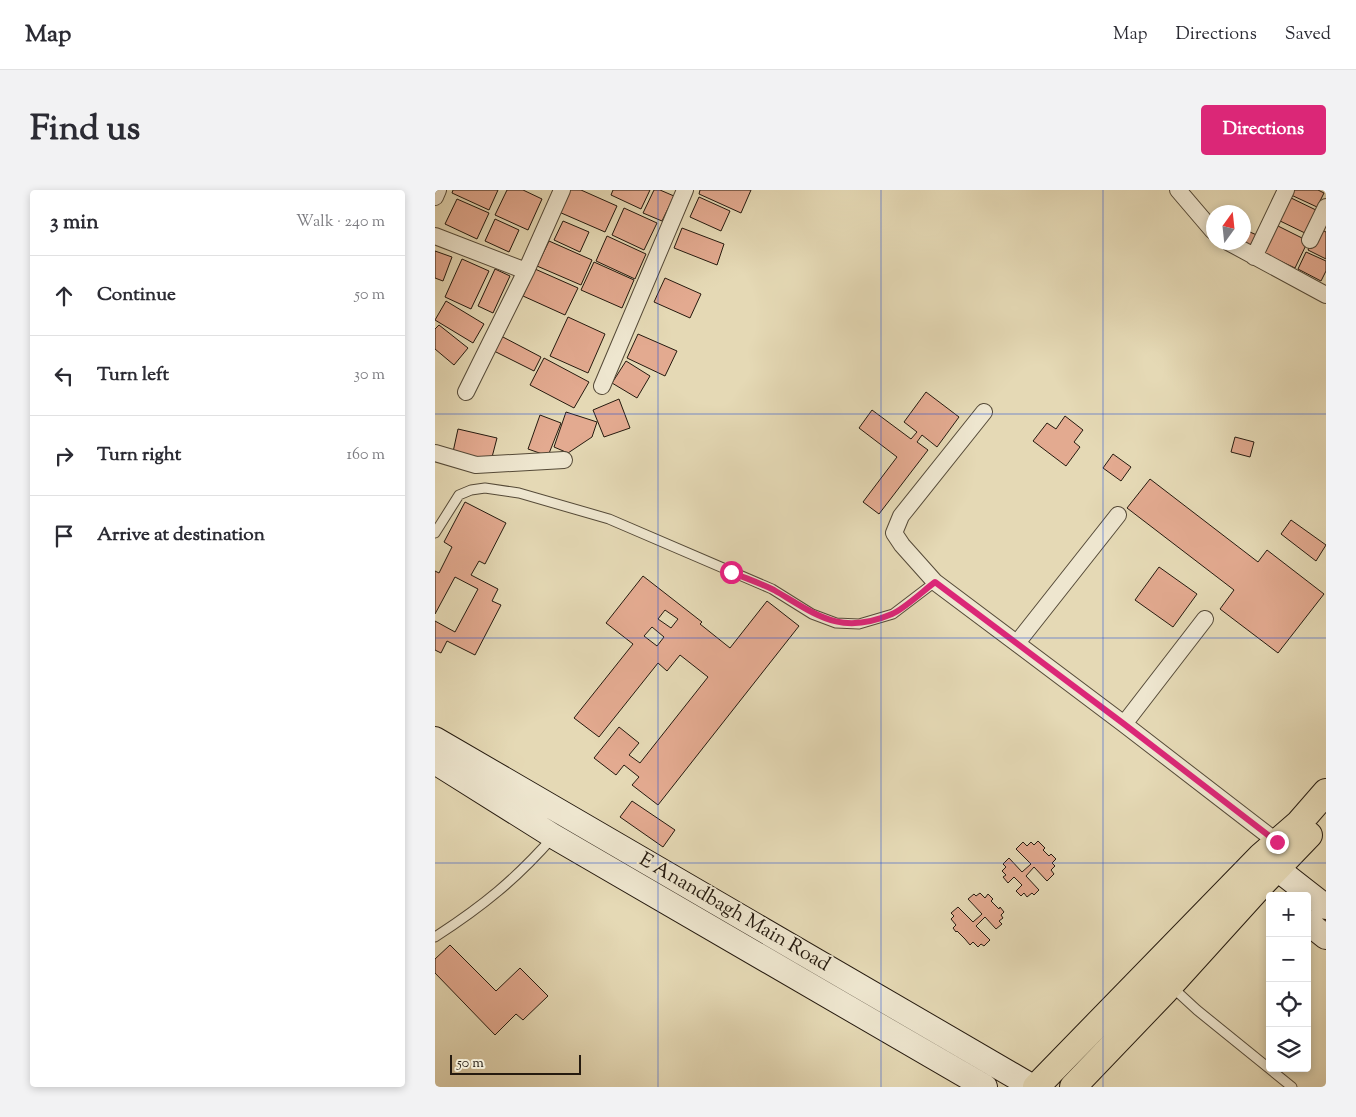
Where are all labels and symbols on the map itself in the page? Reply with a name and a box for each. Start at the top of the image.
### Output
north arrow [1206,205,1251,250]
route start [720,561,743,584]
route end [1266,831,1289,854]
street label: E Anandbagh Main Road [633,846,835,980]
scale bar [450,1052,581,1075]

